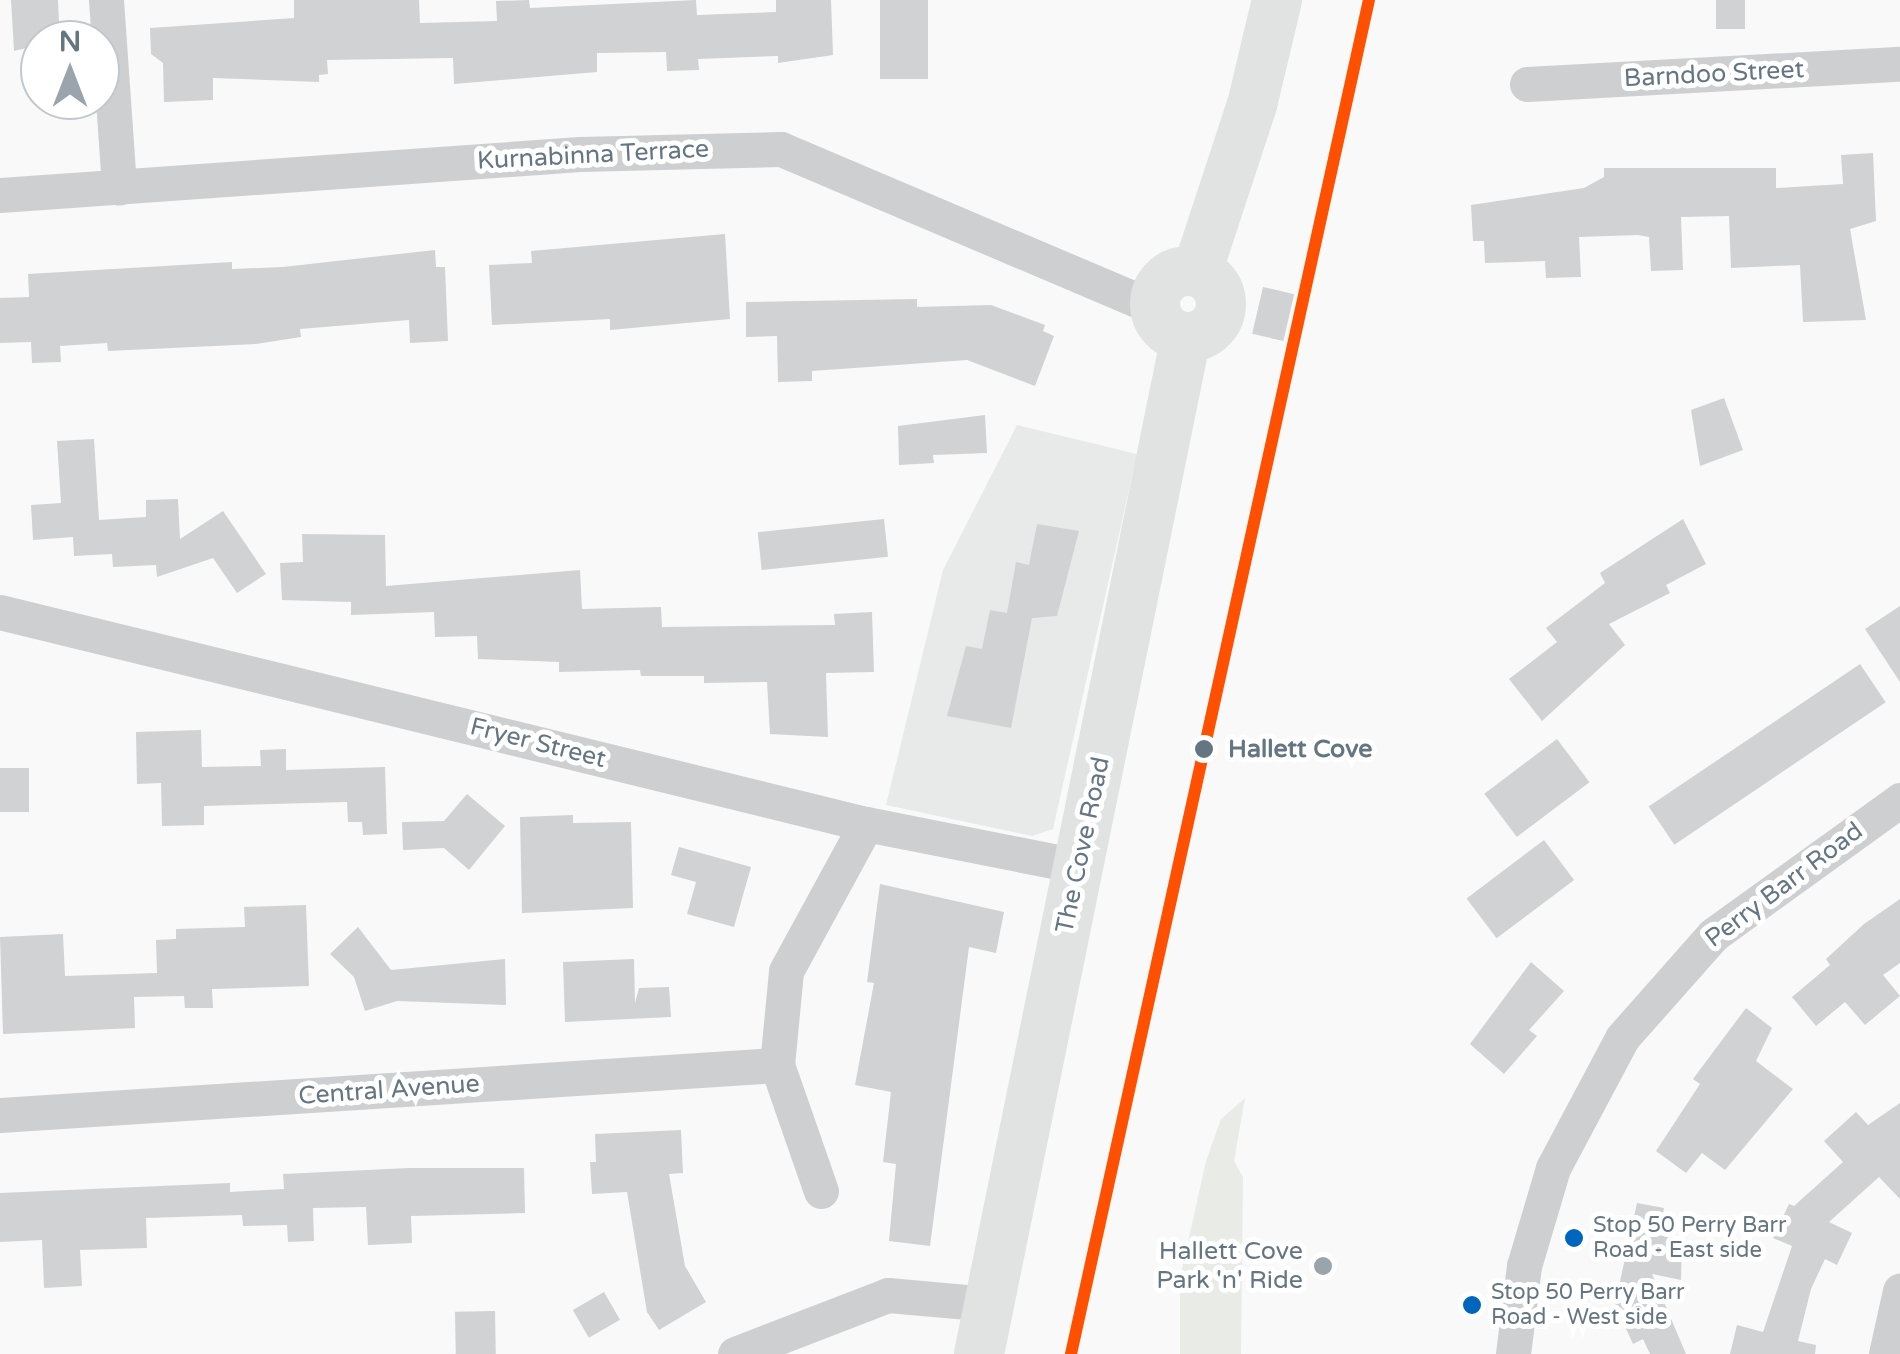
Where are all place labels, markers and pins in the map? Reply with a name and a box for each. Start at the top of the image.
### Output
marker: Hallett Cove [1189,734,1219,764]
place label: Hallett Cove [1228,734,1372,764]
place label: Stop 50 Perry Barr Road - East side [1593,1212,1786,1264]
marker: Stop 50 Perry Barr Road - East side [1564,1228,1584,1248]
place label: Hallett Cove Park 'n' Ride [1156,1237,1303,1296]
marker: Hallett Cove Park 'n' Ride [1312,1255,1334,1277]
place label: Stop 50 Perry Barr Road - West side [1491,1279,1684,1330]
marker: Stop 50 Perry Barr Road - West side [1462,1295,1482,1315]

